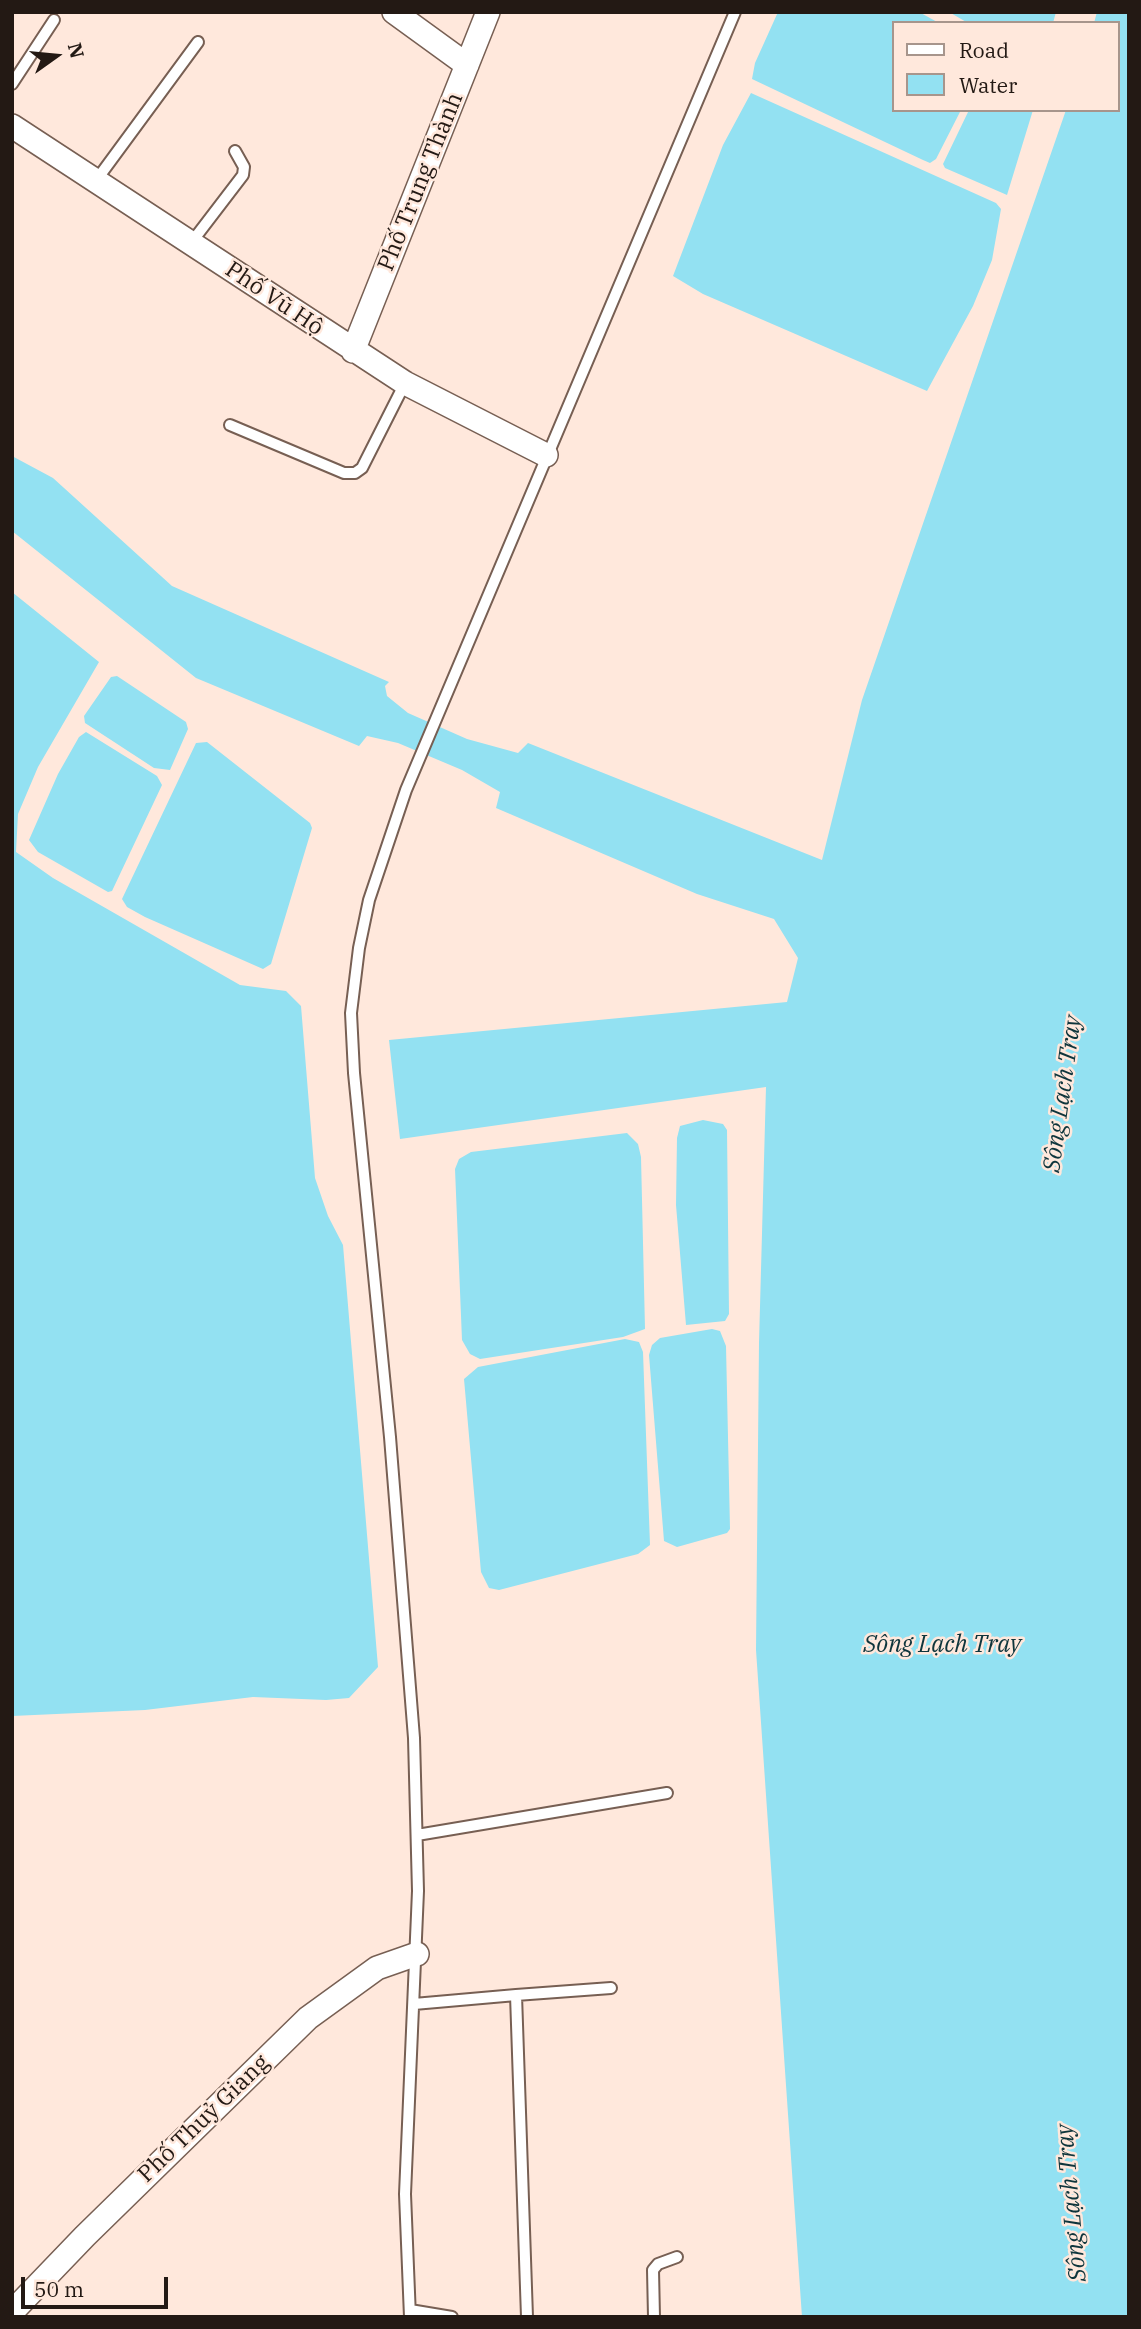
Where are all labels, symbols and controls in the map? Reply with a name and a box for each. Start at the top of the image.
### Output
north arrow [21,21,91,91]
legend [892,21,1120,112]
text: Road [959,36,1009,64]
text: N [63,40,90,61]
text: Water [959,71,1017,99]
street label: Phố Trung Thành [373,89,469,275]
street label: Phố Vũ Hộ [220,256,328,342]
water label: Sông Lạch Tray [1038,1014,1088,1174]
water label: Sông Lạch Tray [863,1631,1021,1659]
street label: Phố Thuỷ Giang [133,2049,275,2189]
water label: Sông Lạch Tray [1051,2123,1093,2283]
scale bar [24,2262,172,2306]
text: 50 m [34,2275,84,2303]

